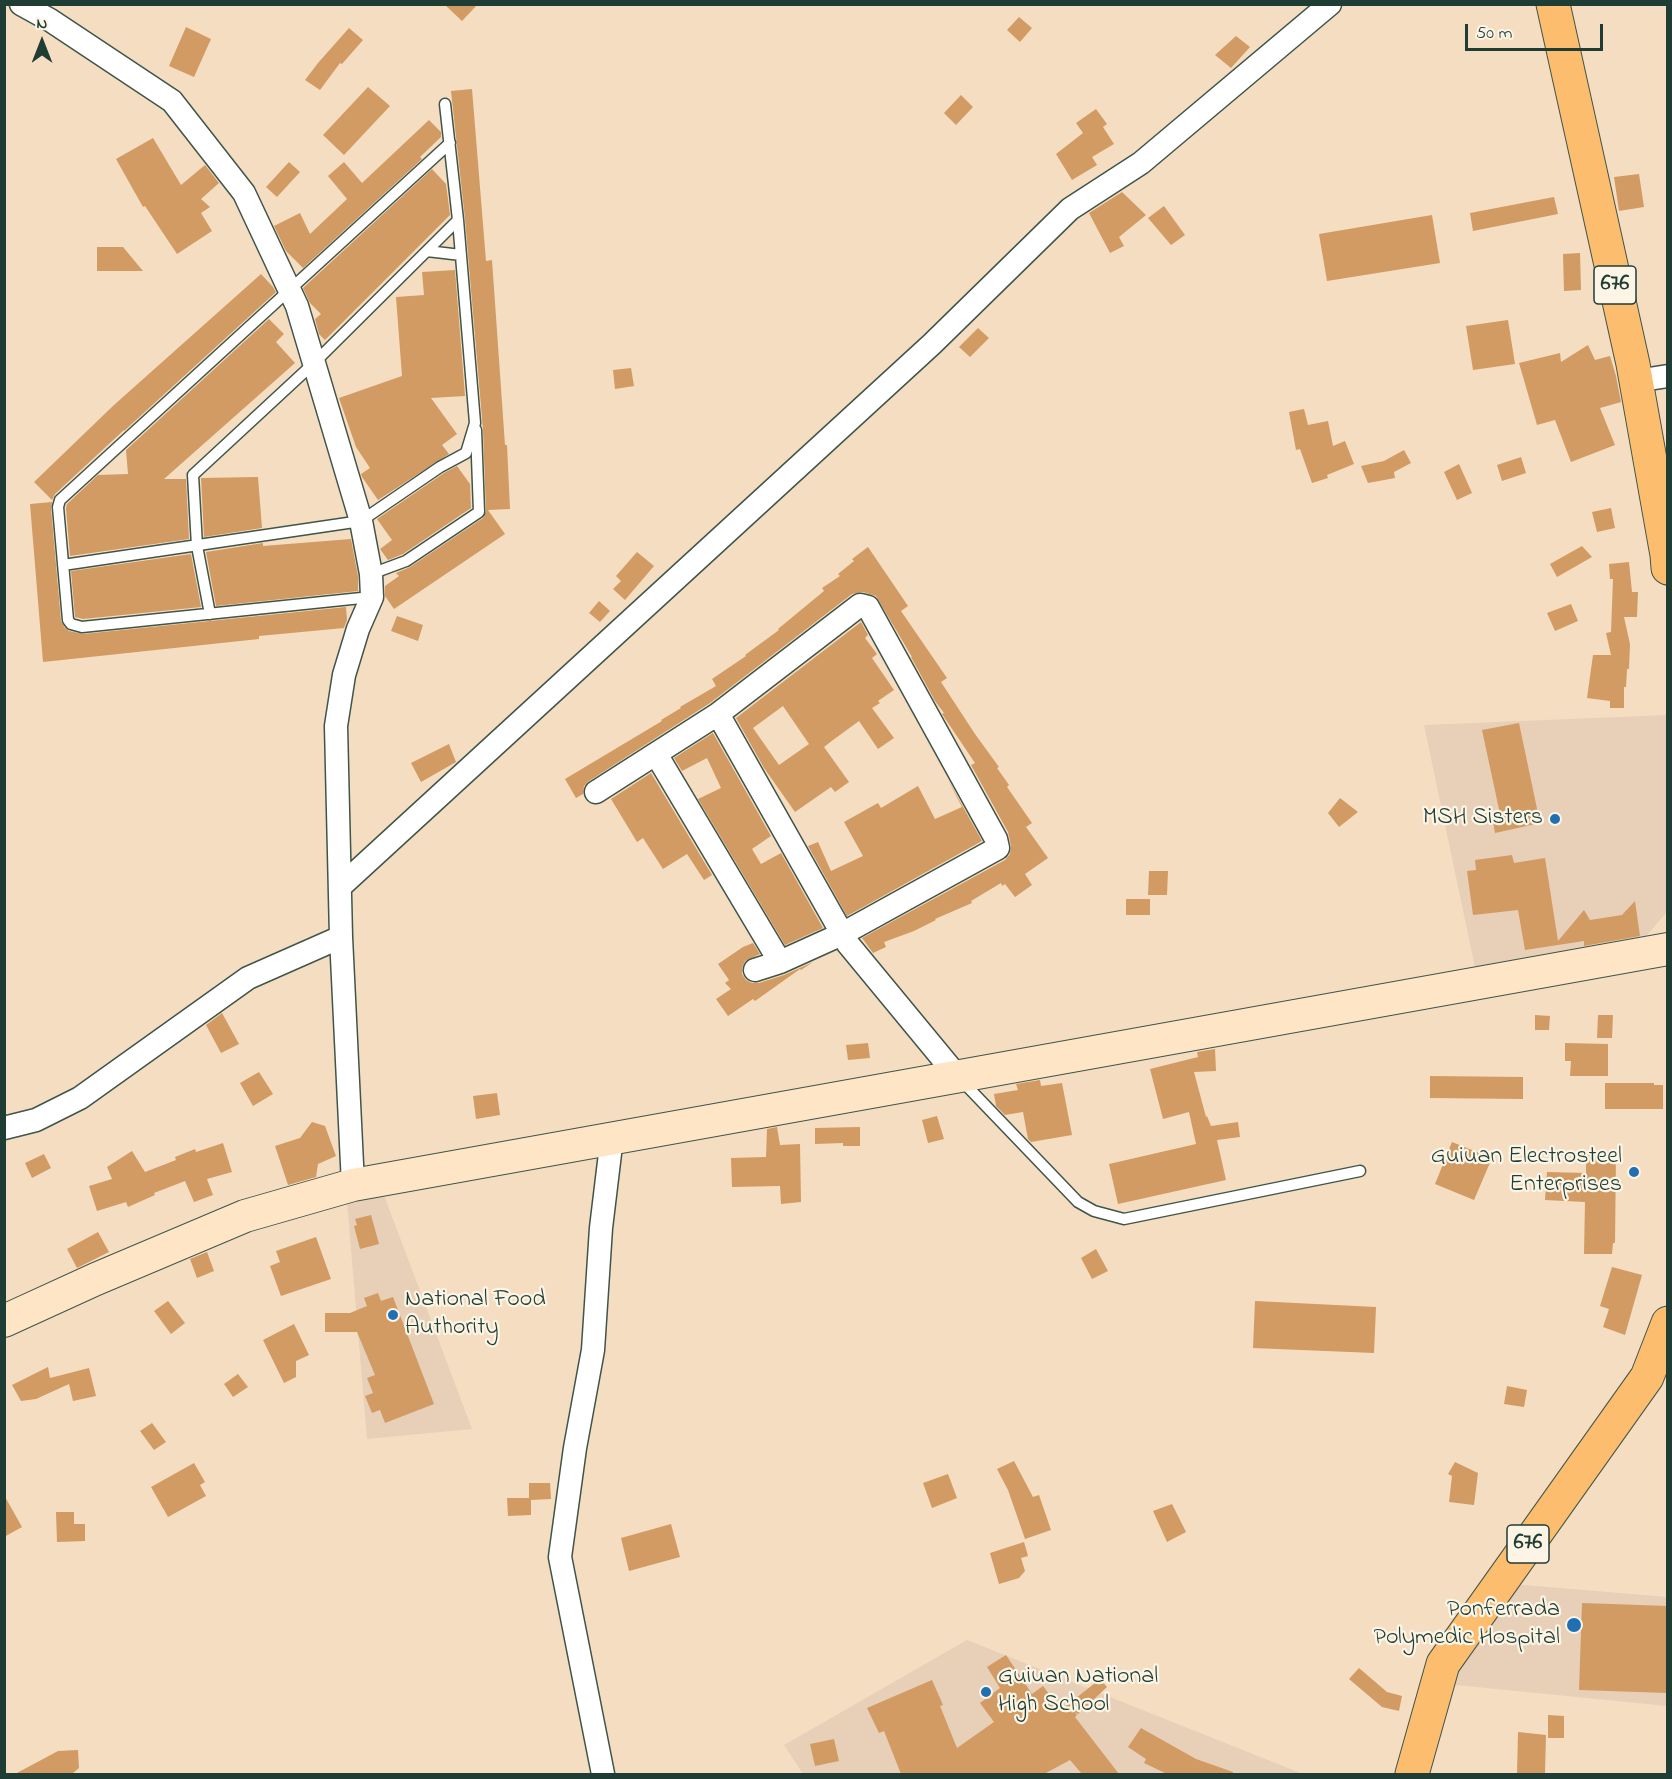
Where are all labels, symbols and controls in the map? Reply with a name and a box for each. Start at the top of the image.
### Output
north arrow [12,12,72,72]
text: N [37,12,47,36]
scale bar [1468,12,1606,50]
text: 50 m [1476,21,1513,47]
road number: 676 [1594,266,1636,304]
place label: MSH Sisters [1423,805,1543,833]
marker: MSH Sisters [1548,812,1562,826]
place label: Guiuan Electrosteel Enterprises [1431,1144,1622,1200]
marker: Guiuan Electrosteel Enterprises [1627,1165,1641,1179]
place label: National Food Authority [405,1287,546,1343]
marker: National Food Authority [386,1308,400,1322]
road number: 676 [1507,1525,1549,1563]
place label: Ponferrada Polymedic Hospital [1373,1597,1560,1653]
marker: Ponferrada Polymedic Hospital [1565,1616,1583,1634]
place label: Guiuan National High School [998,1664,1158,1720]
marker: Guiuan National High School [979,1685,993,1699]

